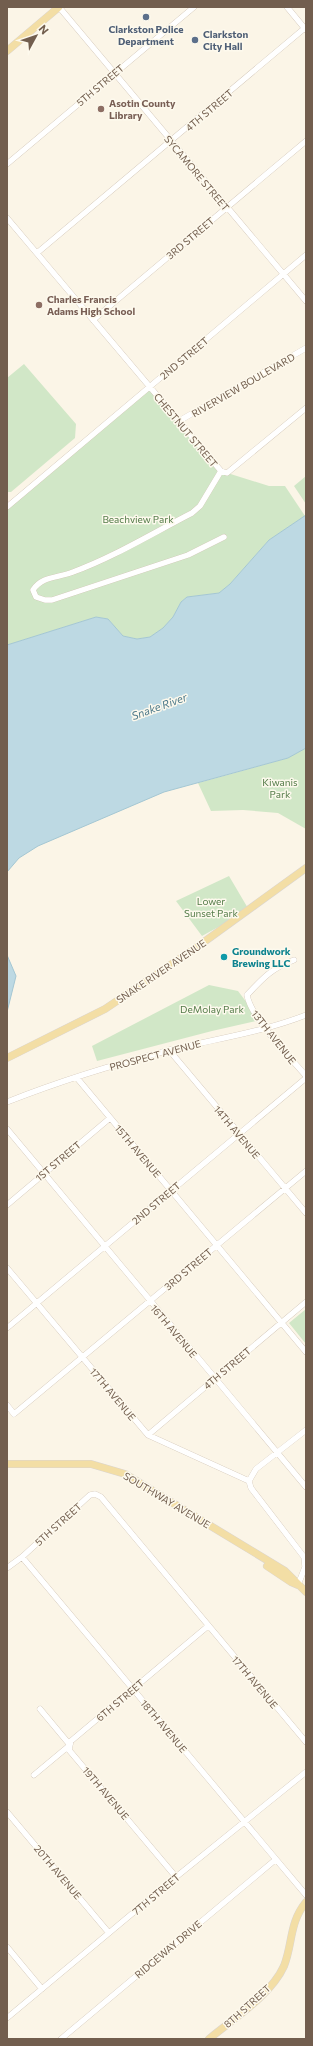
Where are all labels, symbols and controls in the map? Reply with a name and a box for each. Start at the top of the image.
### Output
marker: Clarkston Police Department [141,12,151,22]
north arrow [16,16,56,56]
text: N [36,22,52,37]
place label: Clarkston Police Department [108,23,184,47]
place label: Clarkston City Hall [203,28,248,52]
marker: Clarkston City Hall [190,35,200,45]
street label: 5TH STREET [74,61,127,108]
street label: 4TH STREET [183,86,236,133]
place label: Asotin County Library [109,97,176,121]
marker: Asotin County Library [96,104,106,114]
street label: SYCAMORE STREET [162,133,232,214]
street label: 3RD STREET [164,214,217,262]
place label: Charles Francis Adams High School [47,293,135,317]
marker: Charles Francis Adams High School [34,300,44,310]
street label: 2ND STREET [157,334,211,382]
street label: RIVERVIEW BOULEVARD [189,350,297,420]
street label: CHESTNUT STREET [152,391,221,470]
park label: Beachview Park [102,513,174,525]
water label: Snake River [129,690,189,722]
park label: Kiwanis Park [262,776,298,800]
park label: Lower Sunset Park [184,895,239,919]
street label: SNAKE RIVER AVENUE [114,936,208,1005]
place label: Groundwork Brewing LLC [232,945,291,969]
marker: Groundwork Brewing LLC [219,952,229,962]
park label: DeMolay Park [180,1003,244,1015]
street label: 13TH AVENUE [249,1008,299,1066]
street label: PROSPECT AVENUE [108,1037,202,1073]
street label: 14TH AVENUE [211,1103,263,1161]
street label: 15TH AVENUE [112,1122,164,1180]
street label: 1ST STREET [33,1138,84,1183]
street label: 2ND STREET [129,1179,183,1227]
street label: 3RD STREET [162,1245,215,1293]
street label: 16TH AVENUE [148,1302,200,1360]
street label: 4TH STREET [201,1344,254,1391]
street label: 17TH AVENUE [87,1365,139,1423]
street label: SOUTHWAY AVENUE [122,1469,213,1531]
street label: 5TH STREET [32,1500,84,1548]
street label: 17TH AVENUE [229,1653,281,1711]
street label: 6TH STREET [94,1676,147,1723]
street label: 18TH AVENUE [138,1697,190,1755]
street label: 19TH AVENUE [80,1764,132,1822]
street label: 20TH AVENUE [32,1842,84,1902]
street label: 7TH STREET [130,1870,183,1917]
street label: RIDGEWAY DRIVE [132,1917,204,1981]
street label: 8TH STREET [221,1982,273,2030]

